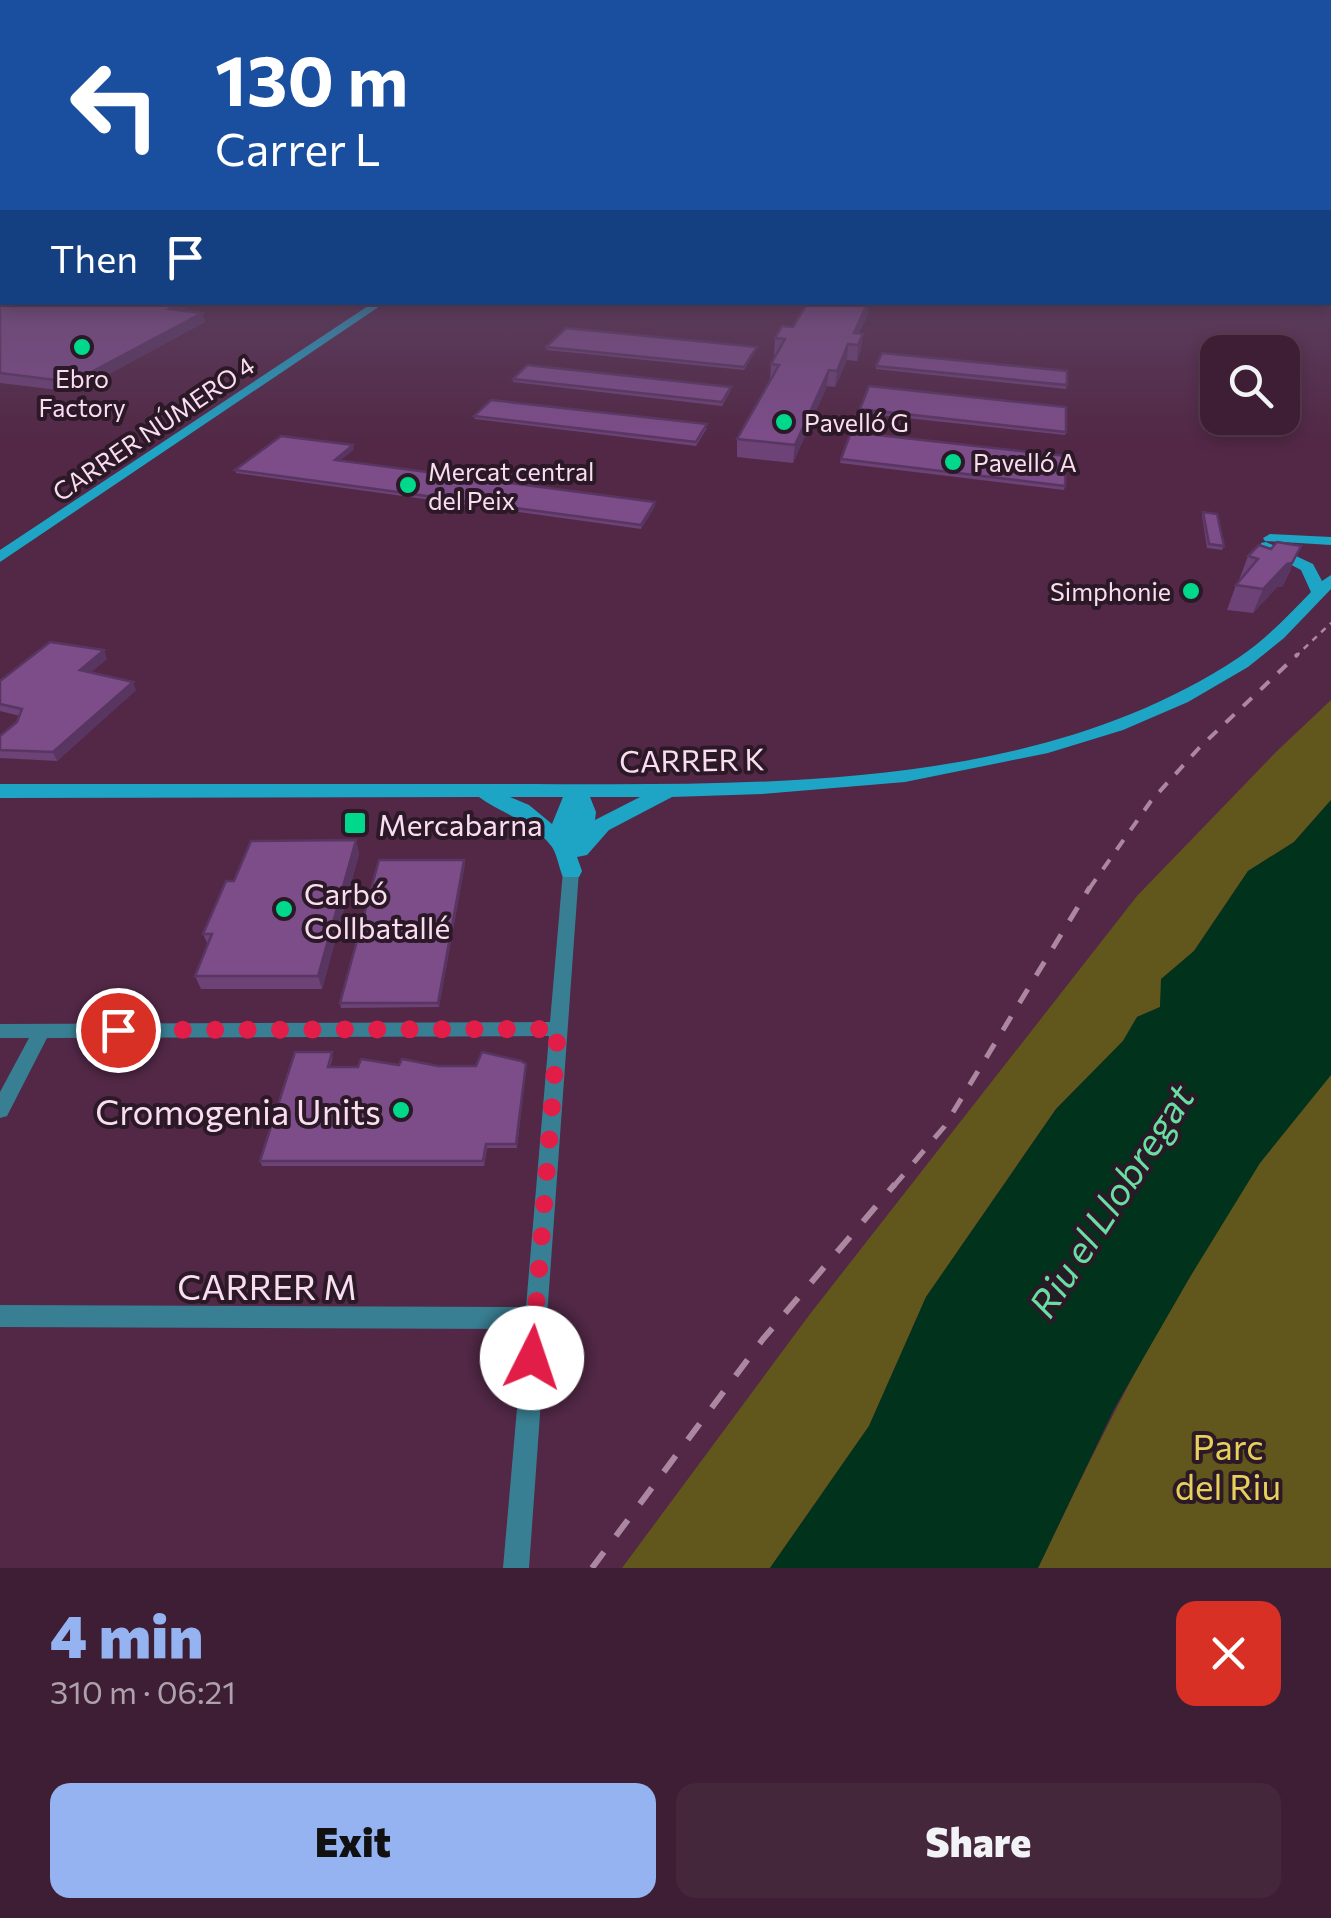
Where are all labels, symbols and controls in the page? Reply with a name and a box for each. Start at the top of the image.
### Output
text: 130 m [215,35,408,120]
icon: left [50,40,180,170]
text: Carrer L [215,120,381,175]
icon: arrive [158,230,213,285]
text: Then [50,234,138,281]
map controls [1200,335,1300,435]
button: search [1200,335,1300,435]
marker: Ebro Factory [71,336,93,358]
street label: CARRER NÚMERO 4 [47,349,259,507]
place label: Ebro Factory [38,363,126,422]
place label: Pavelló G [804,407,909,437]
marker: Pavelló G [773,411,795,433]
place label: Pavelló A [973,447,1077,477]
marker: Pavelló A [942,451,964,473]
place label: Mercat central del Peix [428,456,594,515]
marker: Mercat central del Peix [397,474,419,496]
place label: Simphonie [1050,576,1171,606]
marker: Simphonie [1180,580,1202,602]
street label: CARRER K [619,739,765,779]
place label: Mercabarna [378,805,543,842]
marker: Mercabarna [342,810,368,836]
place label: Carbó Collbatallé [304,874,450,945]
marker: Carbó Collbatallé [273,898,295,920]
pin [76,988,161,1073]
icon: arrive [91,1003,146,1058]
water label: Riu el Llobregat [1017,1074,1203,1325]
place label: Cromogenia Units [95,1089,381,1132]
marker: Cromogenia Units [390,1099,412,1121]
street label: CARRER M [177,1264,357,1307]
position arrow [480,1306,584,1410]
park label: Parc del Riu [1175,1424,1281,1507]
text: 4 min [50,1597,203,1670]
button: close [1176,1601,1281,1706]
text: 310 m · 06:21 [50,1671,236,1711]
button: Exit [50,1783,656,1898]
button: Share [676,1783,1281,1898]

